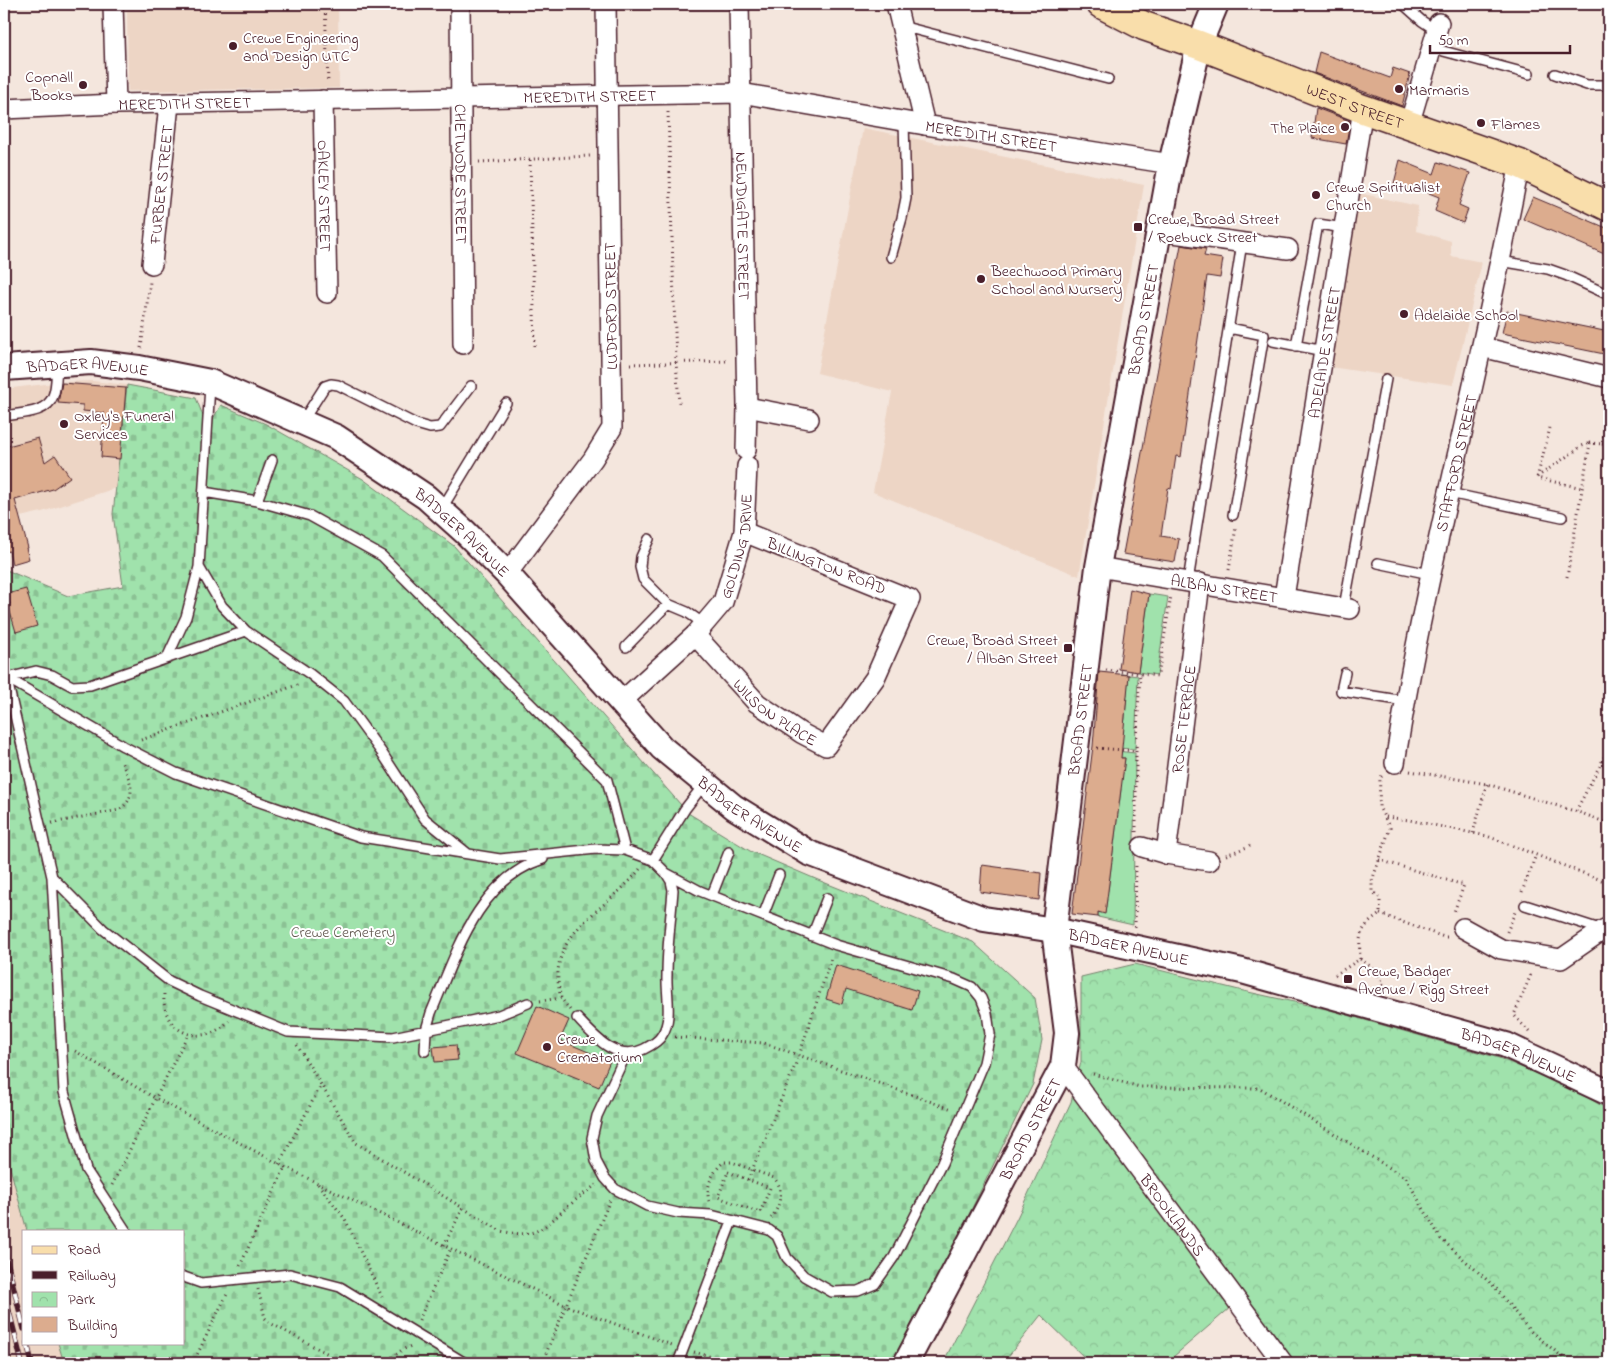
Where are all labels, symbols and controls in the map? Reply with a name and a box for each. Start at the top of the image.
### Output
scale bar [1430,22,1570,54]
place label: Crewe Engineering and Design UTC [243,27,358,69]
text: 50 m [1438,30,1469,52]
marker: Crewe Engineering and Design UTC [227,40,239,52]
place label: Copnall Books [25,66,73,108]
street label: WEST STREET [1302,78,1407,136]
marker: Copnall Books [77,79,89,91]
place label: Marmaris [1409,79,1469,103]
marker: Marmaris [1393,83,1405,95]
street label: MEREDITH STREET [523,84,656,111]
street label: MEREDITH STREET [118,92,252,118]
street label: CHETWODE STREET [447,104,472,244]
place label: Flames [1490,113,1540,137]
street label: MEREDITH STREET [923,115,1058,160]
place label: The Plaice [1270,117,1336,141]
marker: Flames [1475,117,1487,129]
marker: The Plaice [1339,121,1351,133]
street label: FURBER STREET [144,124,181,246]
street label: OAKLEY STREET [310,140,336,252]
street label: NEWDIGATE STREET [728,152,755,300]
place label: Crewe Spiritualist Church [1326,176,1441,218]
marker: Crewe Spiritualist Church [1310,189,1322,201]
place label: Crewe, Broad Street / Roebuck Street [1148,208,1280,250]
marker: Crewe, Broad Street / Roebuck Street [1132,221,1144,233]
street label: LUDFORD STREET [599,242,625,370]
place label: Beechwood Primary School and Nursery [990,260,1122,302]
street label: BROAD STREET [1123,262,1167,379]
marker: Beechwood Primary School and Nursery [975,273,987,285]
street label: ADELAIDE STREET [1303,285,1348,420]
place label: Adelaide School [1414,304,1519,328]
marker: Adelaide School [1398,308,1410,320]
street label: BADGER AVENUE [25,352,151,384]
street label: STAFFORD STREET [1430,393,1485,534]
place label: Oxley's Funeral Services [74,405,174,447]
marker: Oxley's Funeral Services [58,418,70,430]
street label: BADGER AVENUE [408,482,514,584]
street label: GOLDING DRIVE [715,493,760,602]
street label: BILLINGTON ROAD [762,532,889,602]
street label: ALBAN STREET [1169,569,1279,611]
place label: Crewe, Broad Street / Alban Street [927,629,1059,671]
marker: Crewe, Broad Street / Alban Street [1062,642,1074,654]
street label: BROAD STREET [1063,662,1100,778]
street label: ROSE TERRACE [1166,664,1204,775]
street label: WILSON PLACE [726,674,821,753]
street label: BADGER AVENUE [690,771,806,860]
park label: Crewe Cemetery [291,921,395,945]
street label: BADGER AVENUE [1065,923,1191,973]
place label: Crewe, Badger Avenue / Rigg Street [1358,960,1490,1002]
marker: Crewe, Badger Avenue / Rigg Street [1342,973,1354,985]
street label: BADGER AVENUE [1457,1023,1579,1090]
place label: Crewe Crematorium [557,1028,642,1070]
marker: Crewe Crematorium [541,1041,553,1053]
street label: BROAD STREET [994,1074,1069,1186]
street label: BROOKLANDS [1132,1169,1210,1262]
legend [22,1230,185,1344]
text: Road [68,1239,101,1261]
text: Railway [68,1265,116,1288]
text: Park [68,1289,96,1311]
text: Building [67,1315,117,1338]

